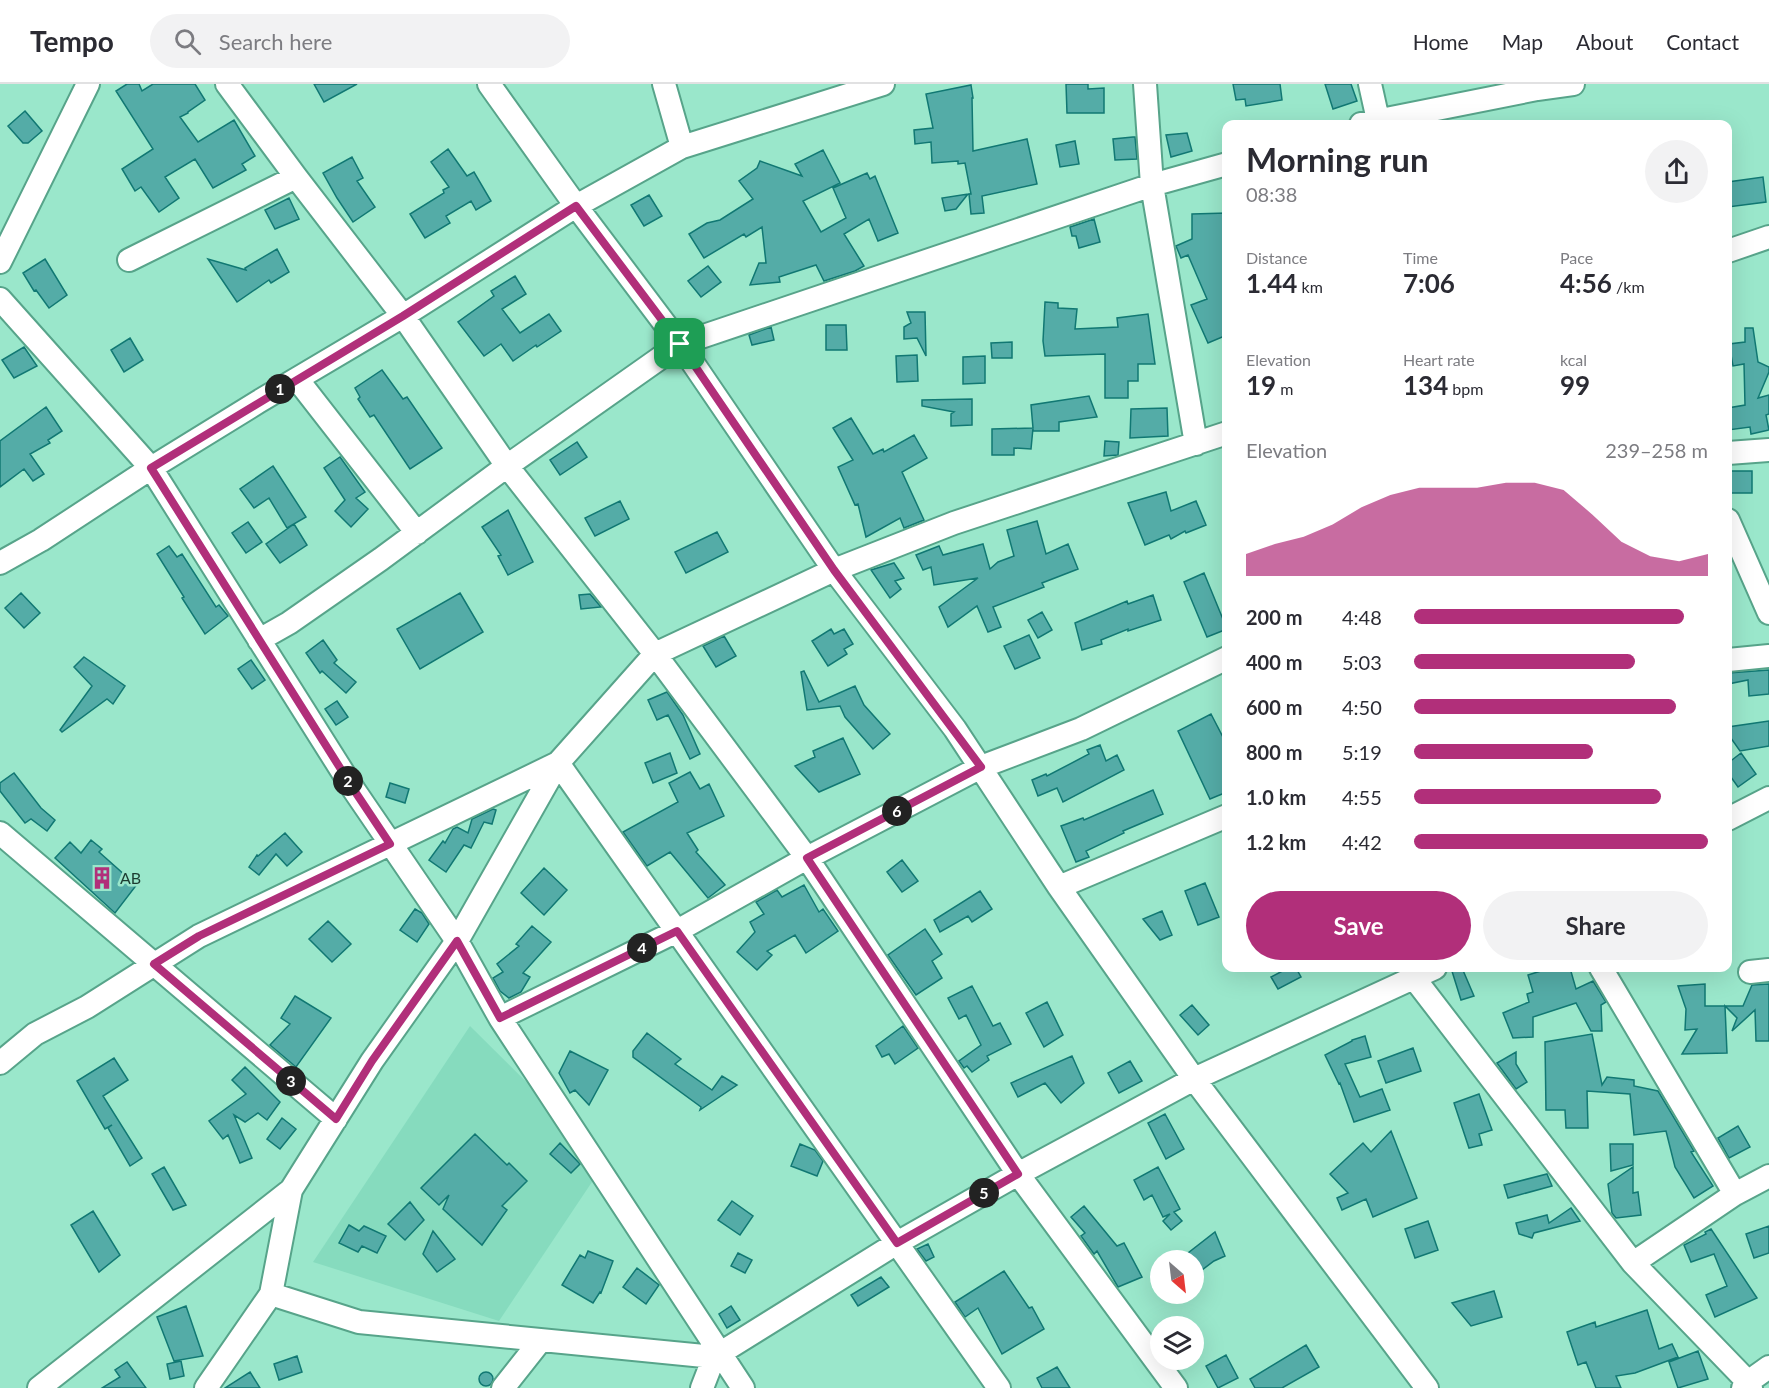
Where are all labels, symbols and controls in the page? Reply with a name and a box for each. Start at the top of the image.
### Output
search box [150,14,570,68]
text: Tempo [30,24,114,58]
icon: search [171,25,204,58]
text: Search here [219,28,332,55]
text: Home [1413,29,1469,54]
text: Map [1502,29,1543,54]
text: About [1576,29,1633,54]
text: Contact [1666,29,1739,54]
text: Morning run [1246,139,1429,179]
button: share [1645,140,1708,203]
text: 08:38 [1246,182,1297,206]
text: Distance [1246,248,1307,267]
text: Time [1403,248,1438,267]
text: Pace [1560,248,1593,267]
text: 1.44 [1246,267,1297,299]
text: 7:06 [1403,267,1455,299]
text: 4:56 [1560,267,1612,299]
text: km [1297,277,1323,296]
text: /km [1612,277,1645,296]
pin [654,318,705,369]
icon: arrive [663,327,696,360]
text: Elevation [1246,350,1311,369]
text: Heart rate [1403,350,1475,369]
text: kcal [1560,350,1587,369]
text: 19 [1246,369,1276,401]
text: 134 [1403,369,1448,401]
text: 99 [1560,369,1590,401]
pin: 1 [265,374,295,404]
text: 1 [275,379,285,398]
text: m [1276,379,1293,398]
text: bpm [1448,379,1483,398]
text: Elevation [1246,438,1327,462]
text: 239–258 m [1605,438,1708,462]
text: 200 m [1246,605,1302,629]
text: 4:48 [1342,605,1382,629]
text: 400 m [1246,650,1302,674]
text: 5:03 [1342,650,1382,674]
text: 600 m [1246,695,1302,719]
text: 4:50 [1342,695,1382,719]
text: 800 m [1246,740,1302,764]
text: 5:19 [1342,740,1382,764]
pin: 2 [333,766,363,796]
text: 2 [343,771,353,790]
text: 1.0 km [1246,785,1306,809]
text: 4:55 [1342,785,1382,809]
pin: 6 [882,796,912,826]
text: 6 [892,801,902,820]
text: 1.2 km [1246,830,1306,854]
text: 4:42 [1342,830,1382,854]
building icon: AB [89,865,115,891]
place label: AB [120,868,141,887]
button: Save [1246,891,1471,960]
button: Share [1483,891,1708,960]
pin: 4 [627,933,657,963]
text: 4 [637,938,647,957]
pin: 3 [276,1066,306,1096]
text: 3 [286,1071,296,1090]
pin: 5 [969,1178,999,1208]
text: 5 [979,1183,989,1202]
north arrow [1150,1250,1204,1304]
map controls [1150,1250,1204,1370]
button: layers [1150,1316,1204,1370]

